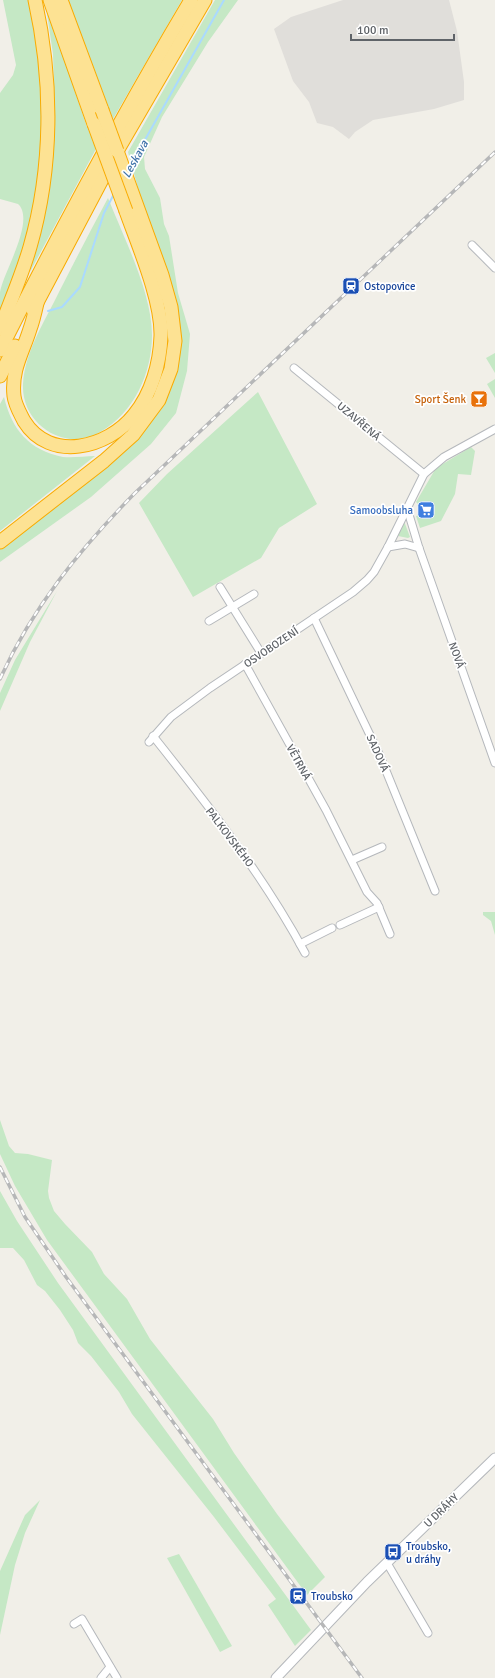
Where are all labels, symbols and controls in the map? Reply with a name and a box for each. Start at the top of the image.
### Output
scale bar [351,16,454,42]
text: 100 m [357,23,389,38]
water label: Leskava [119,137,152,181]
station icon: Ostopovice [341,276,361,296]
place label: Ostopovice [364,280,415,293]
bar icon: Sport Šenk [469,389,489,409]
place label: Sport Šenk [415,392,466,406]
street label: UZAVŘENÁ [334,399,384,444]
supermarket icon: Samoobsluha [416,500,436,520]
place label: Samoobsluha [350,504,413,517]
street label: OSVOBOZENÍ [241,623,302,670]
street label: NOVÁ [446,640,468,670]
street label: SADOVÁ [364,732,393,774]
street label: VĚTRNÁ [283,742,315,783]
street label: PALKOVSKÉHO [203,804,257,870]
street label: U DRÁHY [421,1490,462,1530]
place label: Troubsko, u dráhy [406,1540,451,1566]
bus stop icon: Troubsko, u dráhy [383,1542,403,1562]
station icon: Troubsko [288,1586,308,1606]
place label: Troubsko [311,1590,353,1603]

